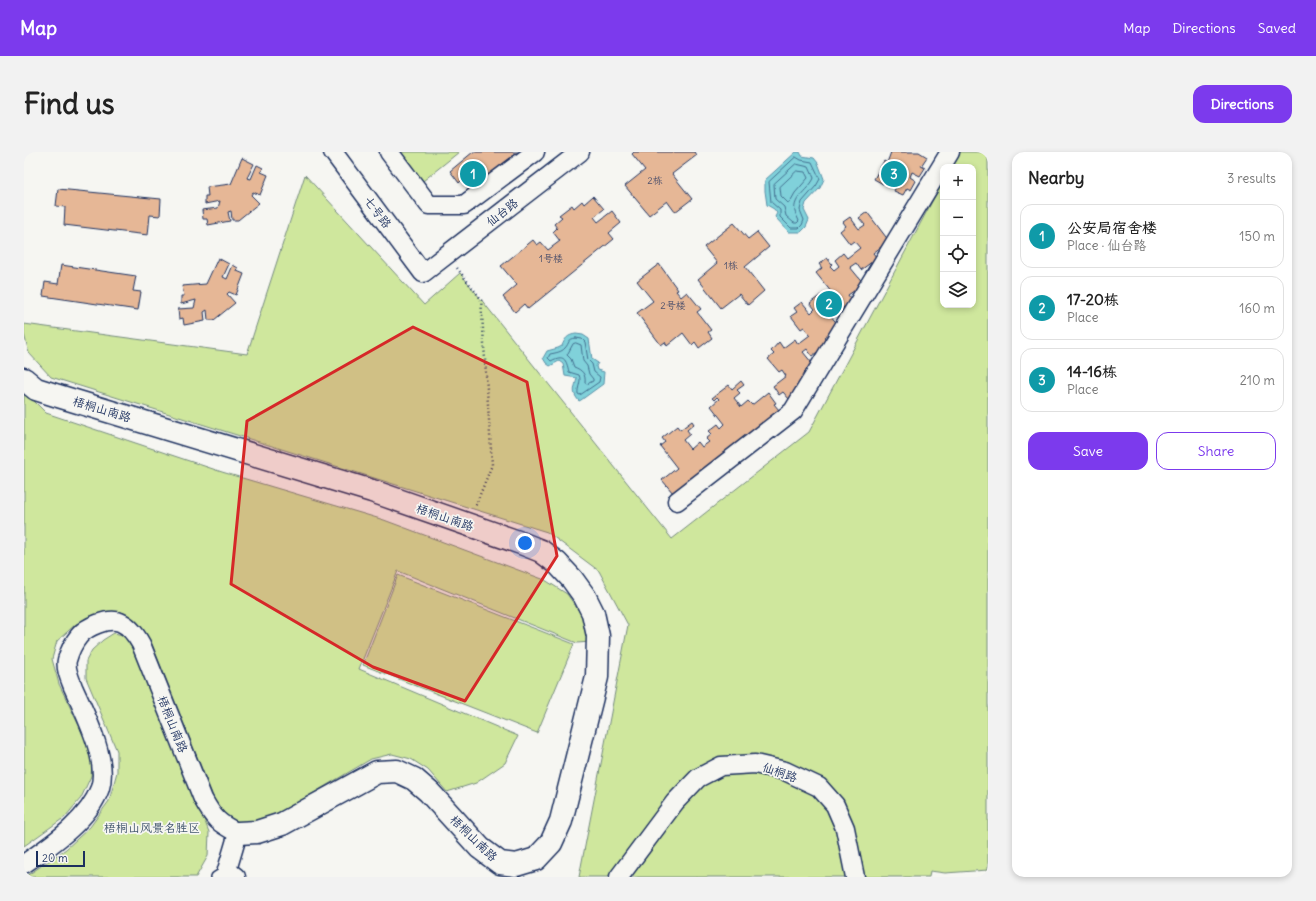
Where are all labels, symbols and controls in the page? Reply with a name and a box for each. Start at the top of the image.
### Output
text: Map [20,16,57,40]
text: Map [1123,19,1150,37]
text: Directions [1172,19,1236,37]
text: Saved [1258,19,1296,37]
button: Directions [1193,85,1292,123]
text: Find us [24,86,115,122]
pin: 1 [460,159,486,189]
pin: 3 [881,159,907,189]
map controls [940,164,976,308]
button: + [940,164,976,200]
text: Nearby [1028,167,1084,189]
text: 3 results [1227,170,1276,187]
house number: 2栋 [647,174,663,187]
street label: 七号路 [361,193,395,231]
street label: 仙台路 [483,195,521,229]
button: − [940,200,976,236]
text: 公安局宿舍楼 [1067,218,1157,237]
text: 1 [1039,228,1045,245]
text: 150 m [1239,228,1275,245]
button: locate [940,236,976,272]
text: Place · 仙台路 [1067,237,1147,254]
house number: 1号楼 [539,252,563,265]
house number: 1栋 [724,259,738,272]
button: layers [940,272,976,308]
pin: 2 [816,289,842,319]
text: 17-20栋 [1067,290,1119,309]
house number: 2号楼 [660,299,686,312]
text: 2 [1038,300,1046,317]
text: 160 m [1239,300,1275,317]
text: Place [1067,309,1098,326]
text: 14-16栋 [1067,362,1117,381]
text: 3 [1038,372,1046,389]
text: 210 m [1240,372,1275,389]
text: Place [1067,381,1098,398]
street label: 梧桐山南路 [71,393,133,425]
button: Save [1028,432,1148,470]
button: Share [1156,432,1276,470]
street label: 梧桐山南路 [414,500,476,534]
your location [515,533,535,553]
street label: 梧桐山南路 [155,693,191,755]
street label: 仙桐路 [761,759,799,785]
street label: 梧桐山南路 [447,812,501,864]
park label: 梧桐山风景名胜区 [104,820,200,835]
scale bar [36,849,85,868]
text: 20 m [42,851,68,865]

